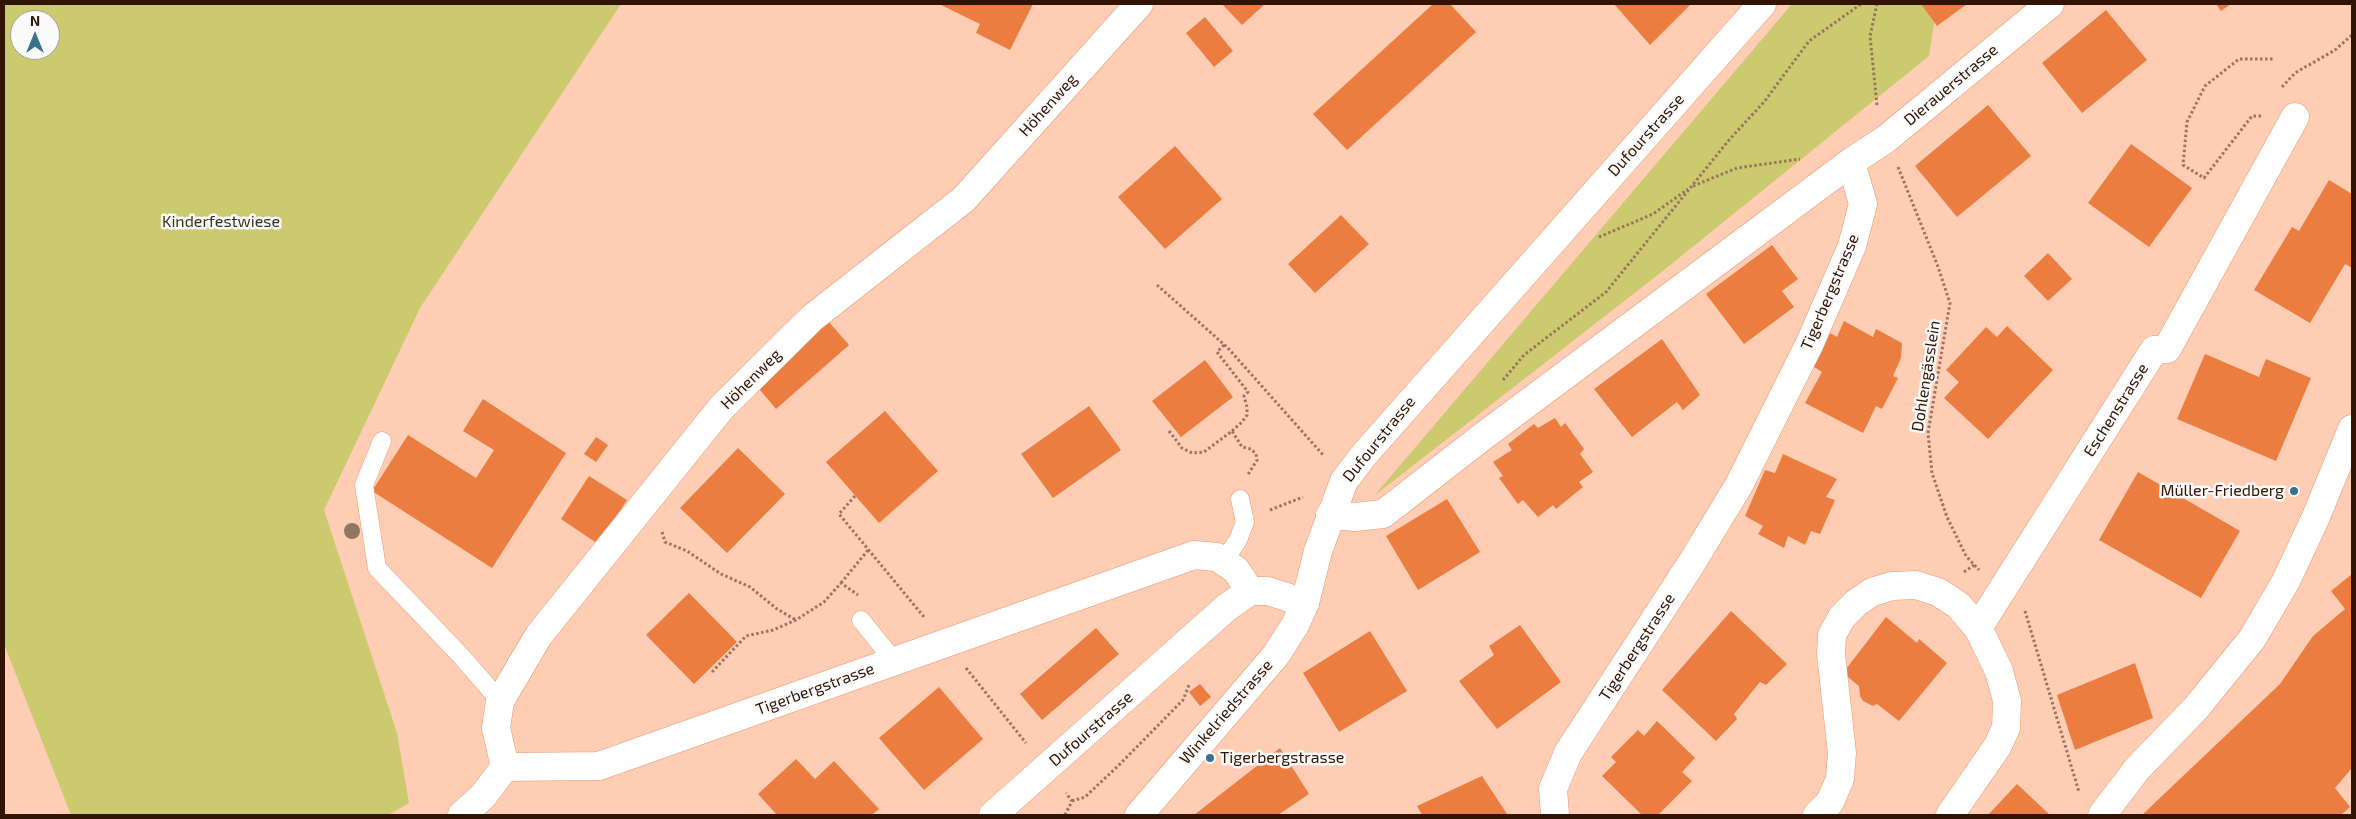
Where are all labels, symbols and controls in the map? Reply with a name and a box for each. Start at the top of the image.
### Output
north arrow [10,10,60,60]
text: N [30,12,40,29]
street label: Dierauerstrasse [1900,40,2002,130]
street label: Höhenweg [1015,70,1081,140]
street label: Dufourstrasse [1604,90,1688,180]
park label: Kinderfestwiese [162,212,280,232]
street label: Tigerbergstrasse [1797,231,1863,353]
street label: Dohlengässlein [1908,319,1944,433]
street label: Höhenweg [717,345,785,413]
street label: Eschenstrasse [2080,360,2152,460]
street label: Dufourstrasse [1339,392,1419,486]
place label: Müller-Friedberg [2160,481,2284,501]
marker: Müller-Friedberg [2288,485,2300,497]
street label: Tigerbergstrasse [1595,590,1679,704]
street label: Winkelriedstrasse [1175,656,1277,768]
street label: Tigerbergstrasse [753,659,877,719]
street label: Dufourstrasse [1045,687,1137,771]
place label: Tigerbergstrasse [1220,748,1344,768]
marker: Tigerbergstrasse [1204,752,1216,764]

